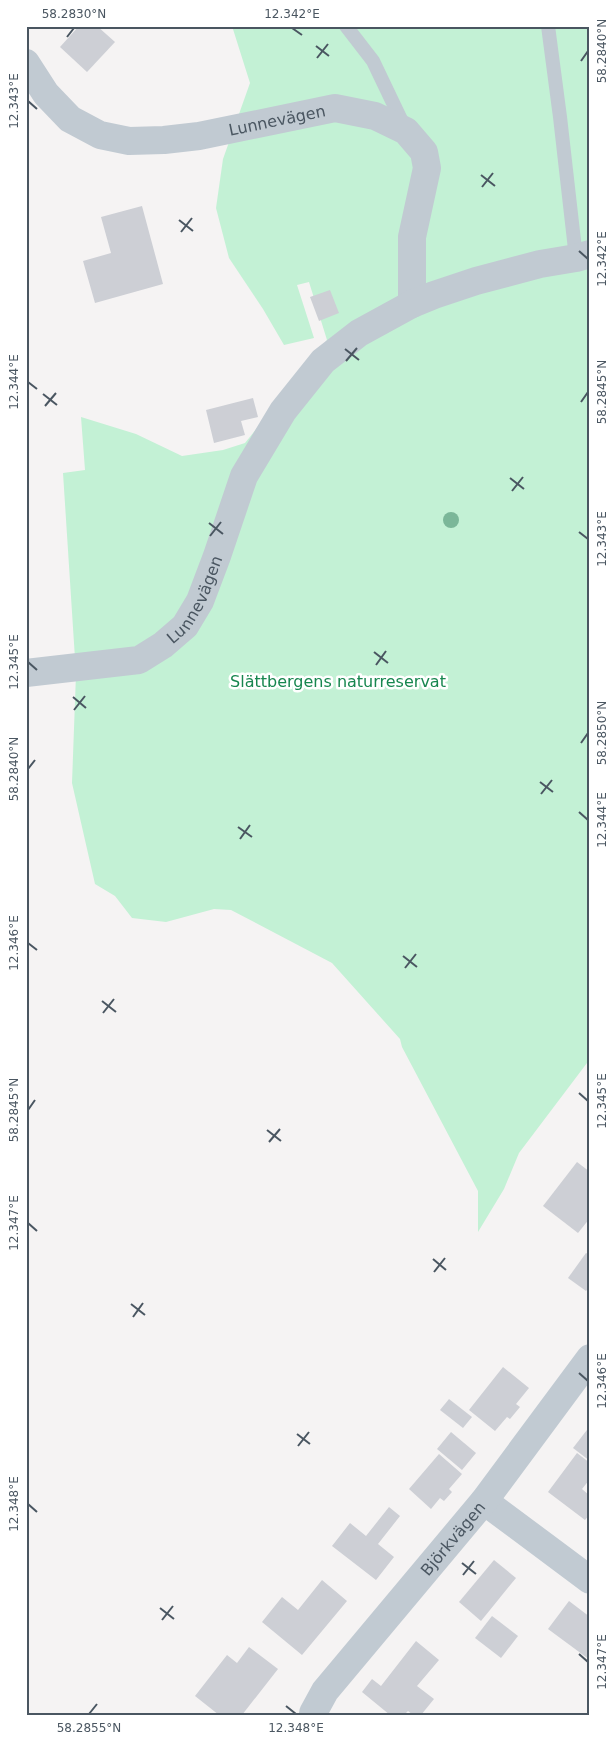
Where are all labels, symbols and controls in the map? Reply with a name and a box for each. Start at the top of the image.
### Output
text: 58.2830°N [42,7,106,21]
text: 12.342°E [264,7,320,21]
text: 58.2840°N [595,19,609,83]
text: 12.343°E [7,73,21,129]
street label: Lunnevägen [227,101,327,139]
text: 12.342°E [595,231,609,287]
text: 12.344°E [7,354,21,410]
text: 58.2845°N [595,360,609,424]
text: 12.343°E [595,511,609,567]
street label: Lunnevägen [163,553,226,647]
text: 12.345°E [7,634,21,690]
park label: Slättbergens naturreservat [230,672,446,691]
text: 58.2850°N [595,701,609,765]
text: 58.2840°N [7,737,21,801]
text: 12.344°E [595,792,609,848]
text: 12.346°E [7,915,21,971]
text: 12.345°E [595,1073,609,1129]
text: 58.2845°N [7,1078,21,1142]
text: 12.347°E [7,1195,21,1251]
text: 12.346°E [595,1353,609,1409]
text: 12.348°E [7,1476,21,1532]
street label: Björkvägen [416,1498,489,1579]
text: 12.347°E [595,1634,609,1690]
text: 58.2855°N [57,1721,121,1735]
text: 12.348°E [268,1721,324,1735]

